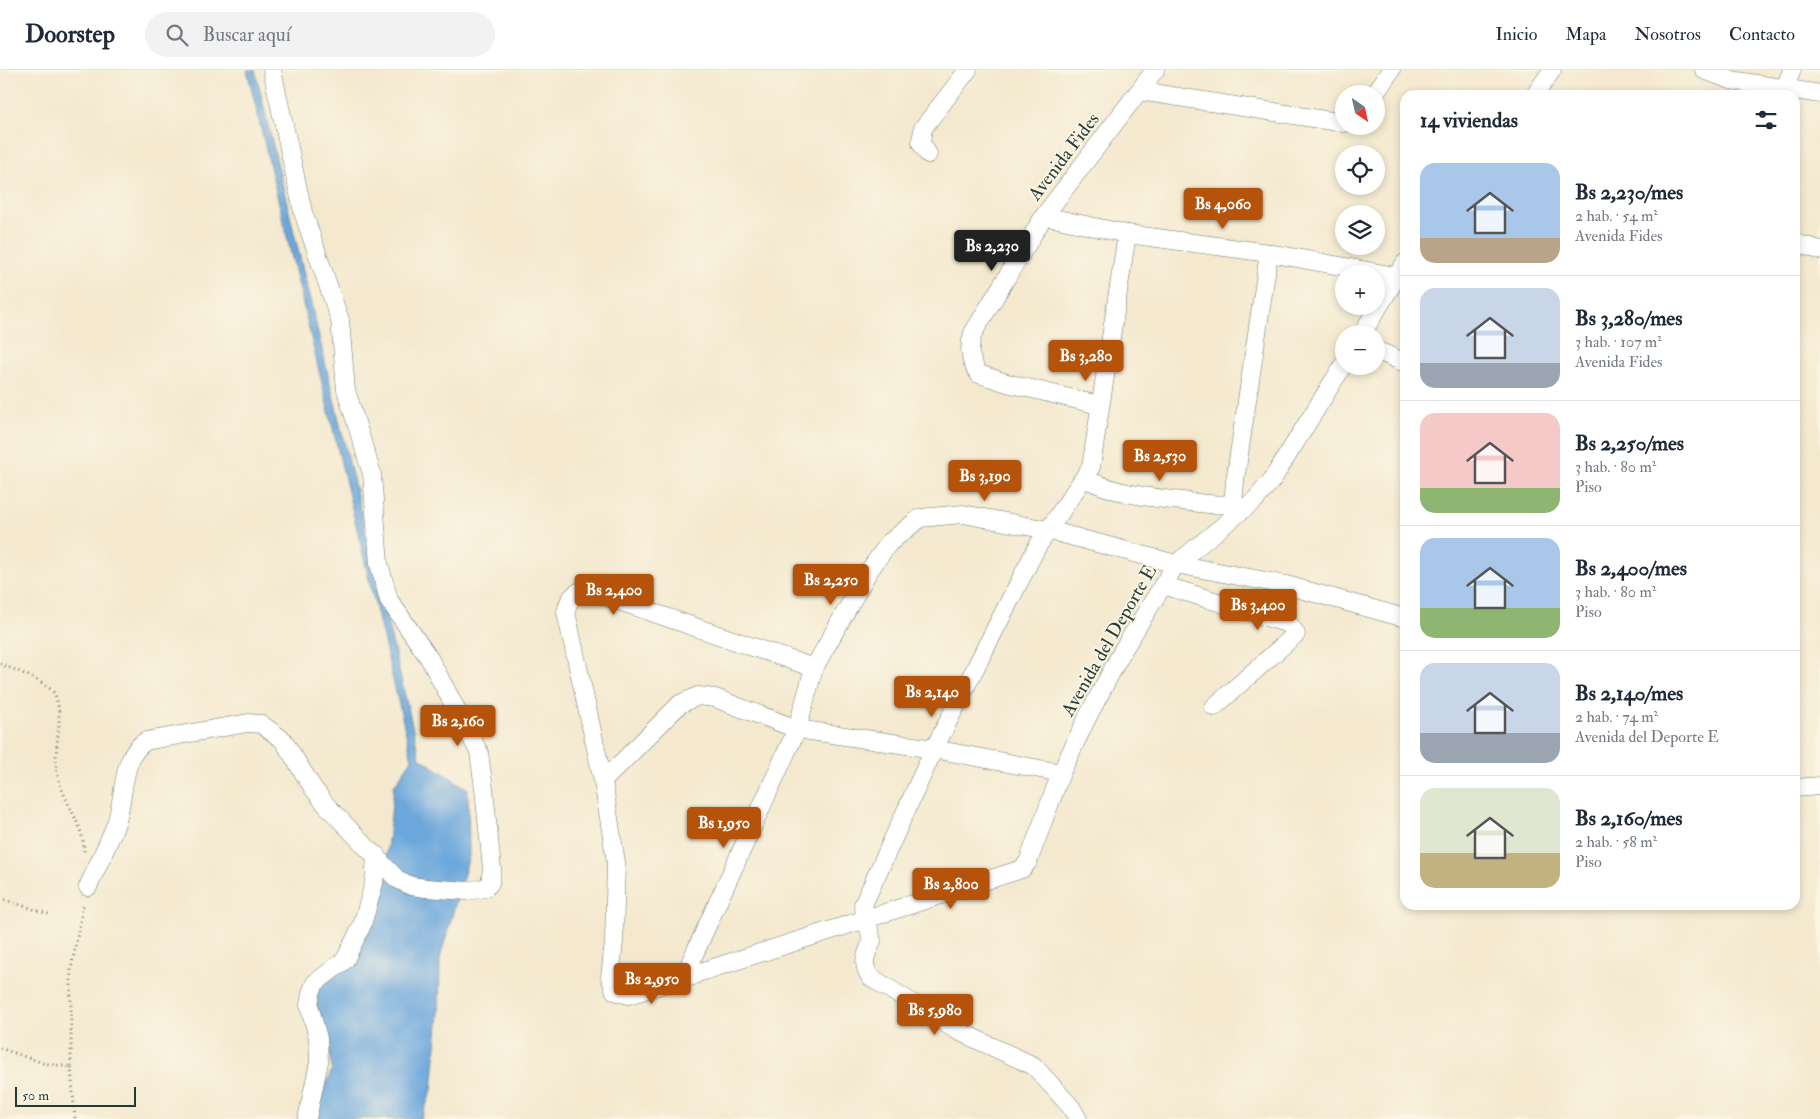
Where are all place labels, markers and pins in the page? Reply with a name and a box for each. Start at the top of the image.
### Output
pin: Bs 4,060 [1171,188,1275,230]
pin: Bs 2,230 [940,230,1044,272]
pin: Bs 3,280 [1034,340,1138,382]
pin: Bs 2,530 [1108,440,1212,482]
pin: Bs 3,190 [933,460,1037,502]
pin: Bs 2,250 [779,564,883,606]
pin: Bs 2,400 [562,574,666,616]
pin: Bs 3,400 [1206,588,1310,631]
pin: Bs 2,140 [880,676,984,718]
pin: Bs 2,160 [406,704,510,747]
pin: Bs 1,950 [672,806,776,849]
pin: Bs 2,800 [899,868,1003,910]
pin: Bs 2,950 [600,962,704,1005]
pin: Bs 5,980 [883,994,987,1036]

